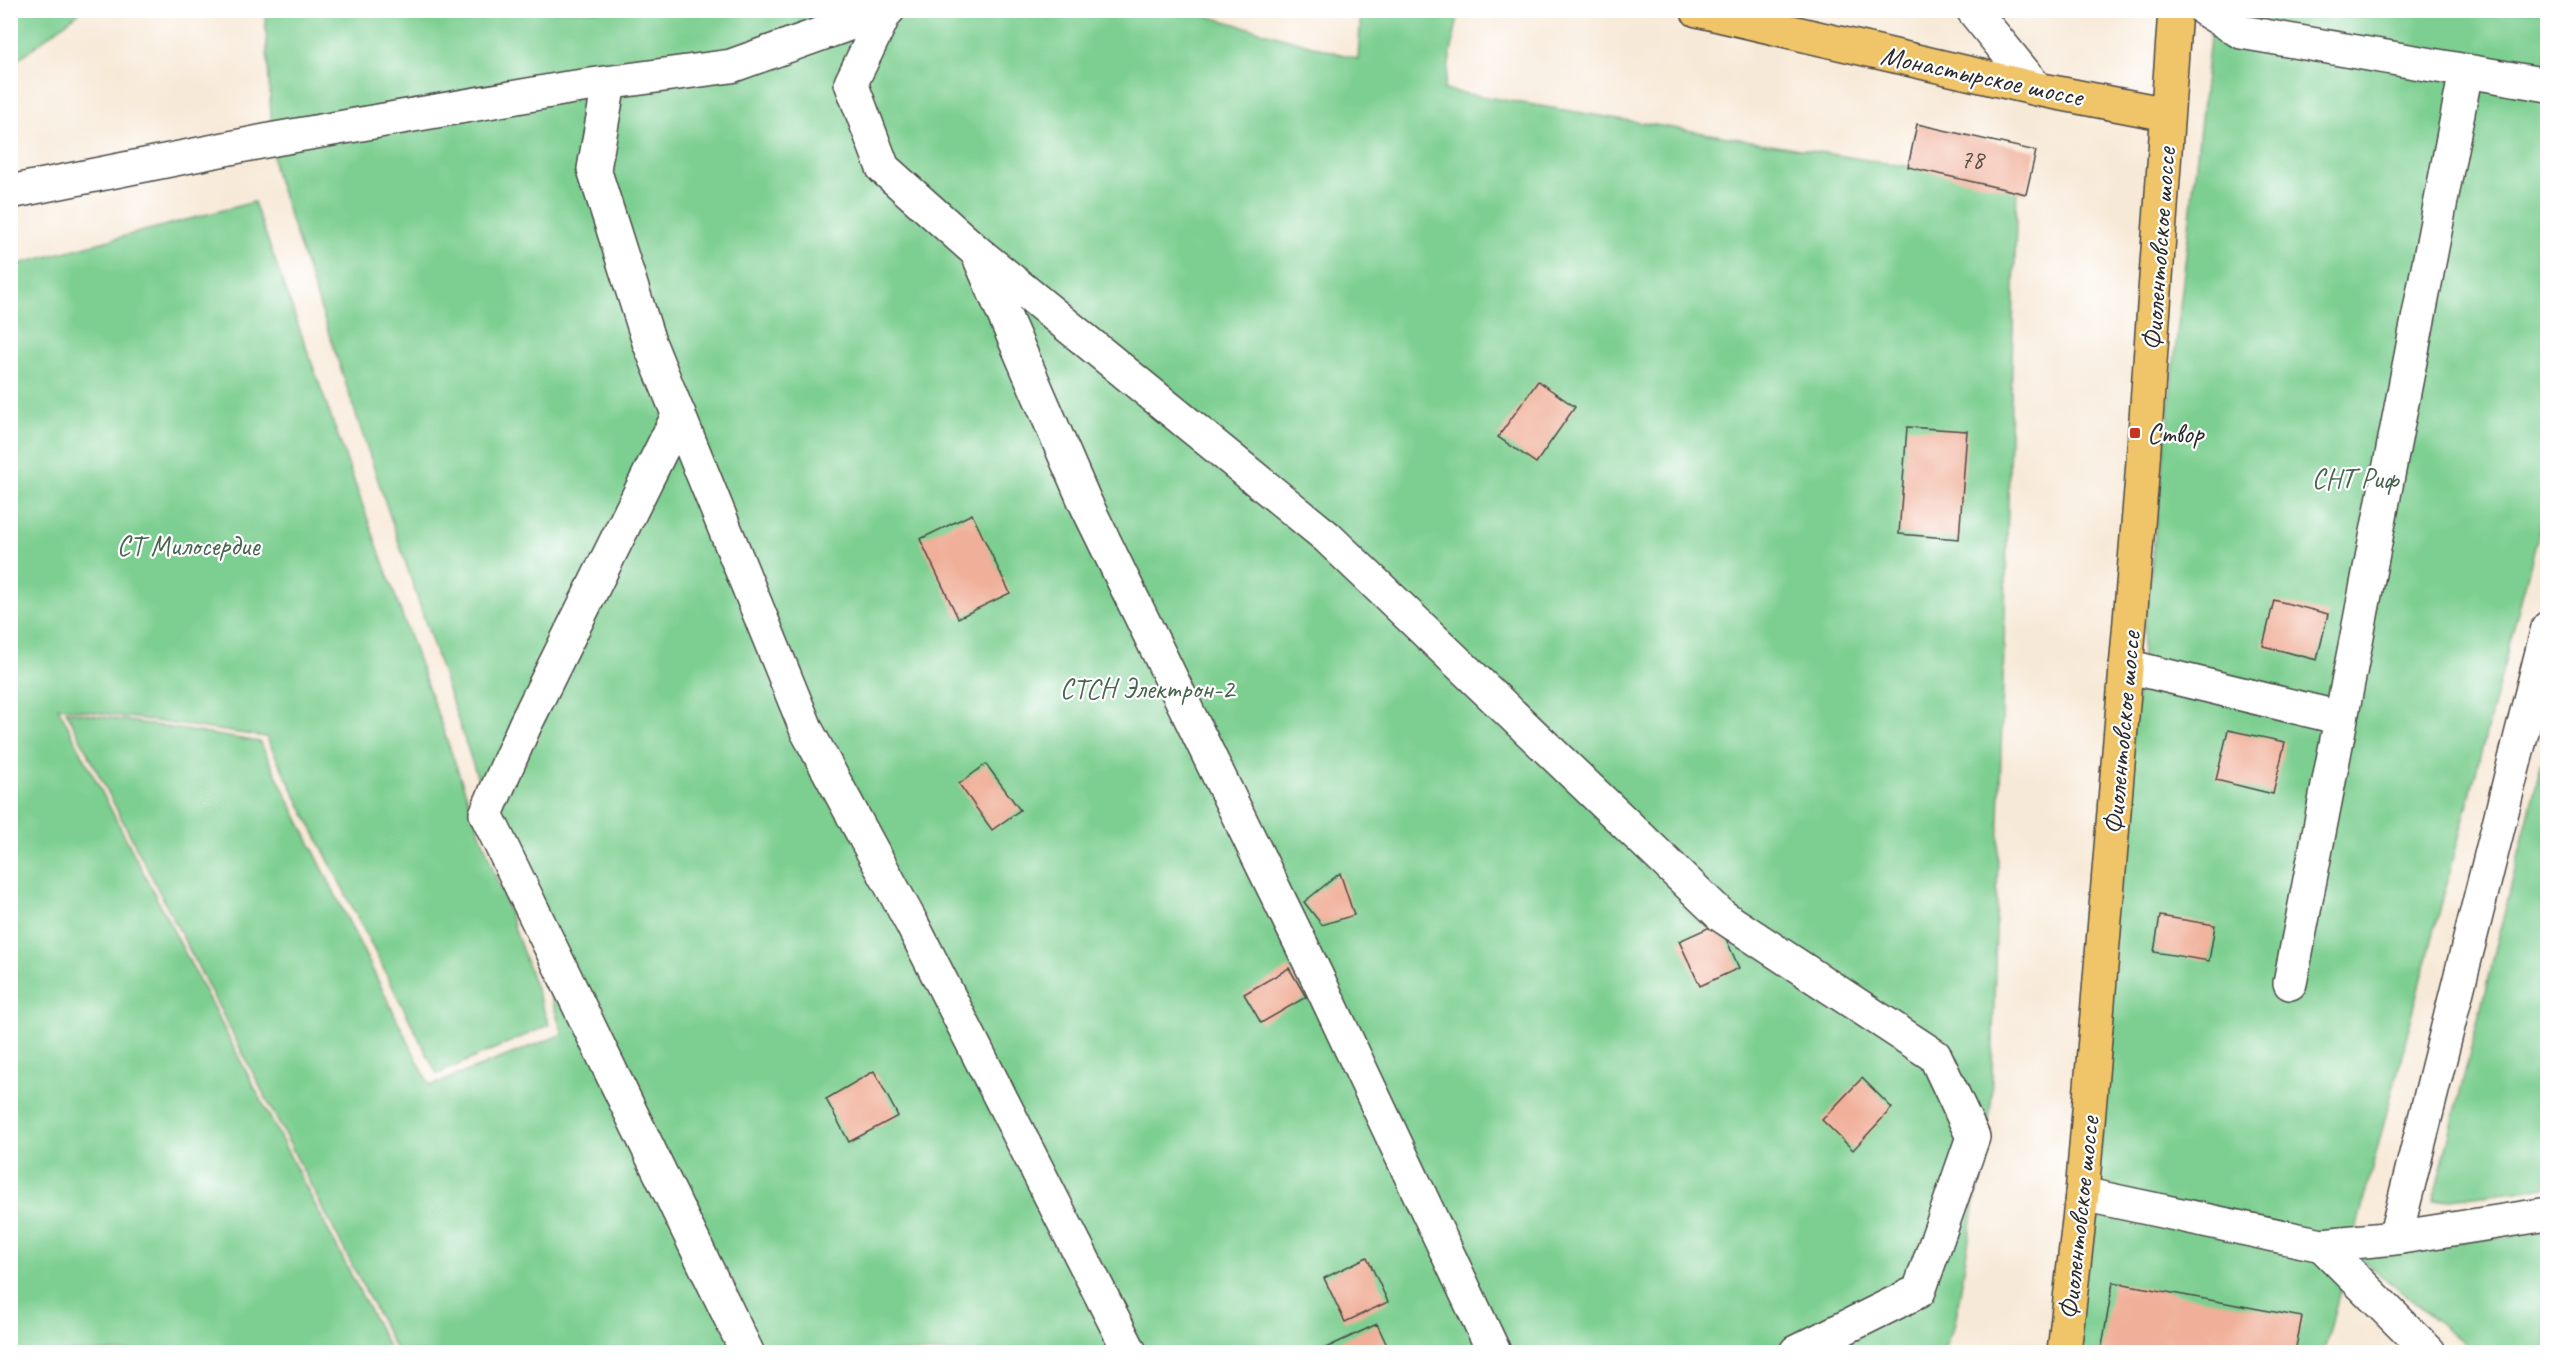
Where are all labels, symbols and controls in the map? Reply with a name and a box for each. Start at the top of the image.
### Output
street label: Монастырское шоссе [1878,37,2088,114]
house number: 78 [1960,143,1986,176]
street label: Фиолентовское шоссе [2134,144,2183,352]
place label: Створ [2147,416,2206,451]
marker: Створ [2128,426,2142,440]
park label: СНТ Риф [2312,461,2400,496]
park label: СТ Милосердие [117,528,261,563]
street label: Фиолентовское шоссе [2095,628,2148,836]
park label: СТСН Электрон-2 [1060,671,1237,706]
street label: Фиолентовское шоссе [2050,1113,2107,1321]

